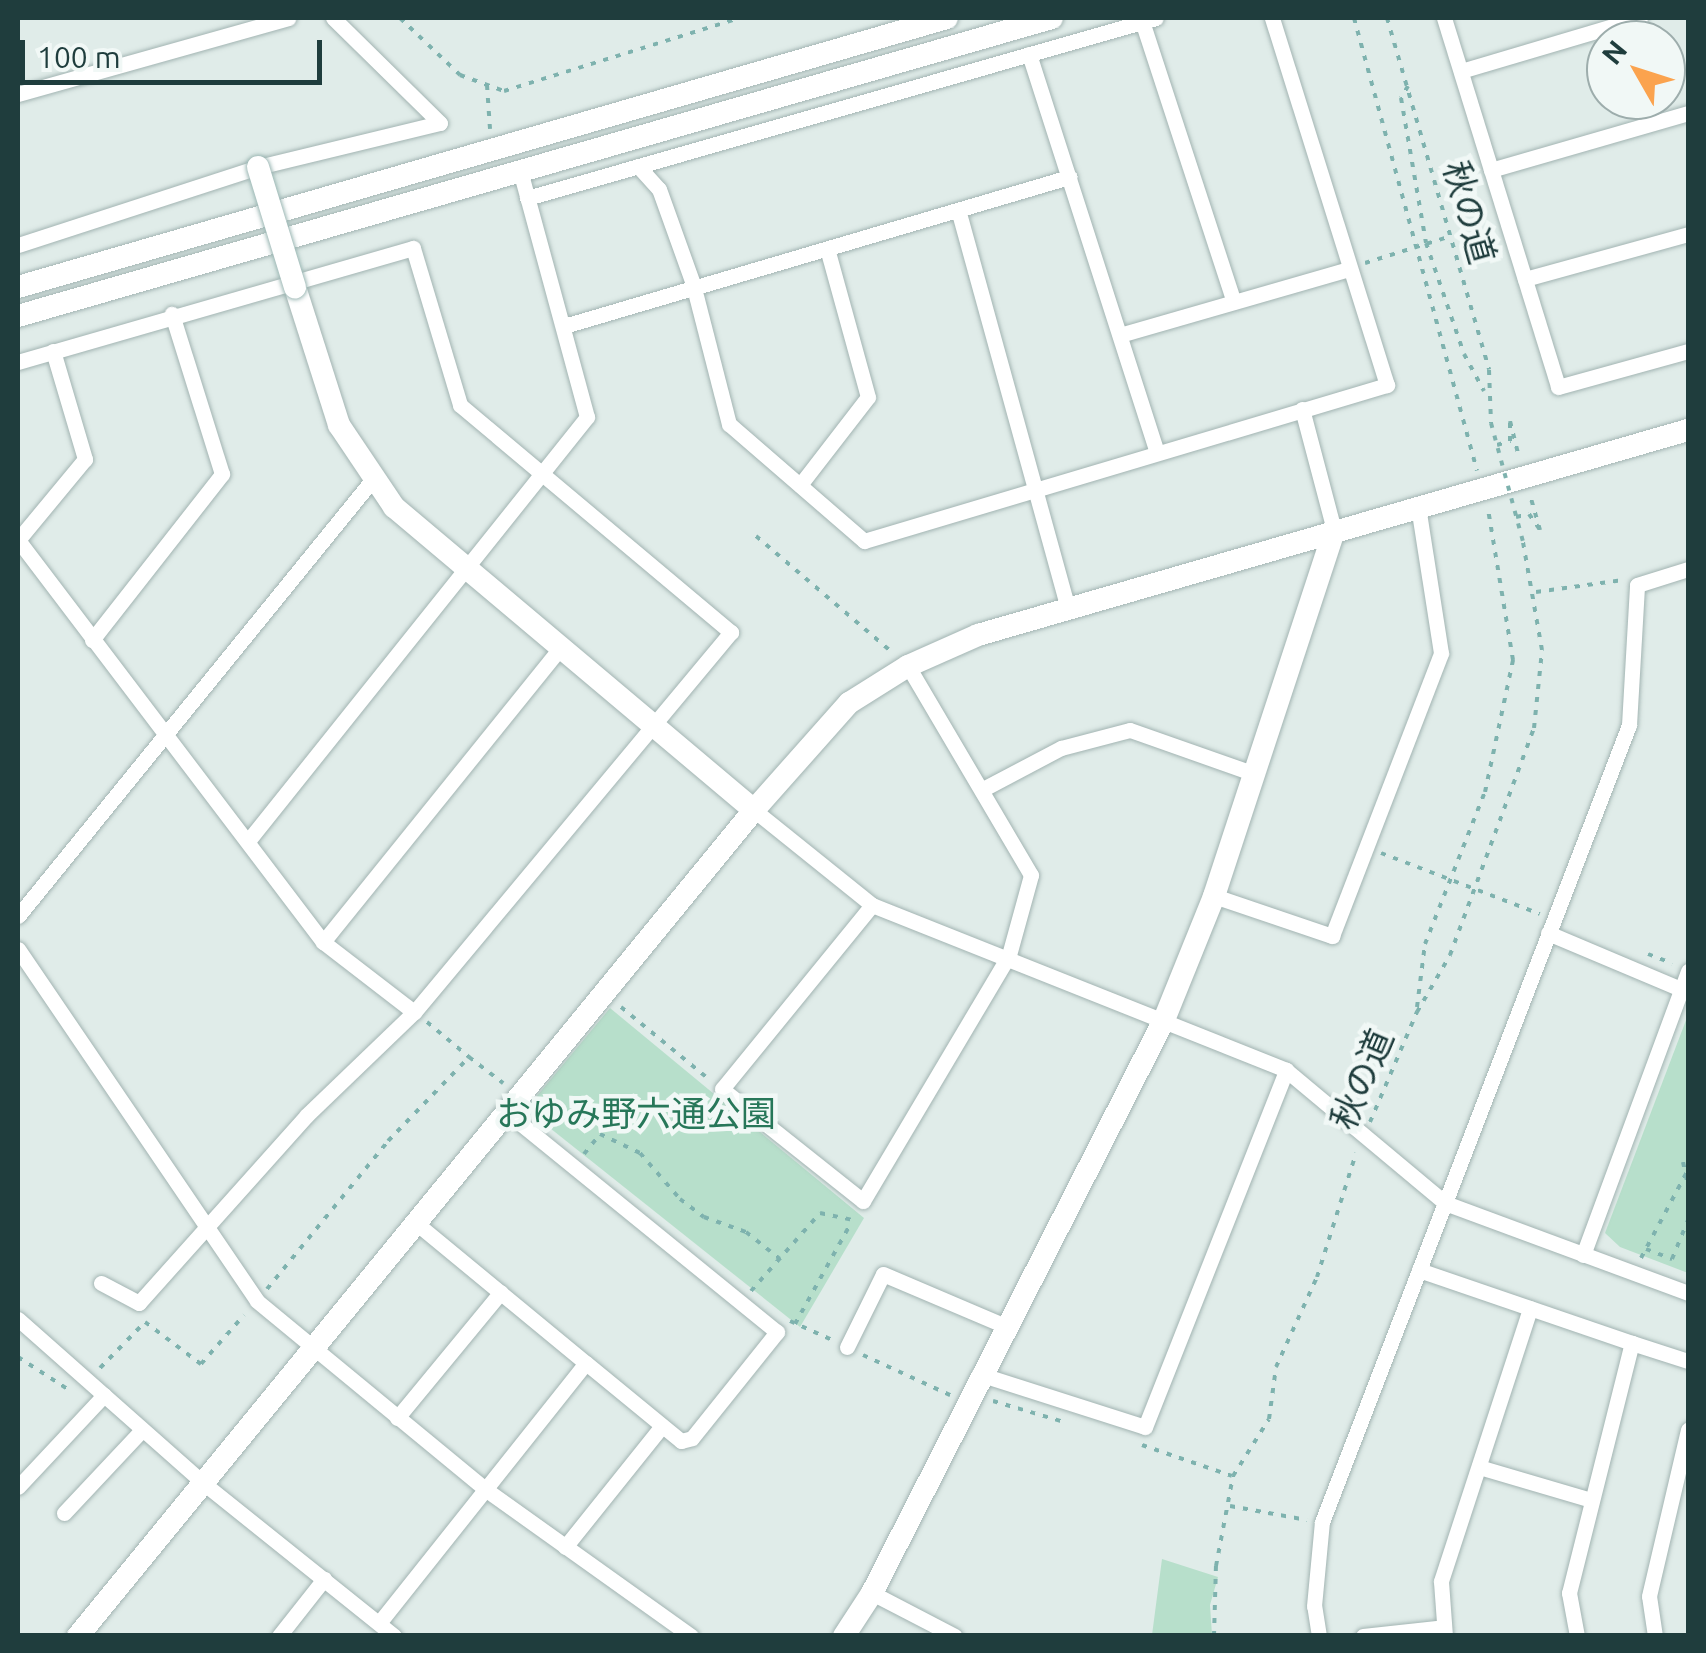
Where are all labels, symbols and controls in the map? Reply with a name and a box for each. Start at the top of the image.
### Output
scale bar [25,20,328,82]
north arrow [1586,20,1686,120]
text: N [1595,34,1632,70]
text: 100 m [37,40,121,74]
street label: 秋の道 [1435,156,1505,268]
street label: 秋の道 [1321,1022,1401,1136]
park label: おゆみ野六通公園 [496,1092,776,1134]

